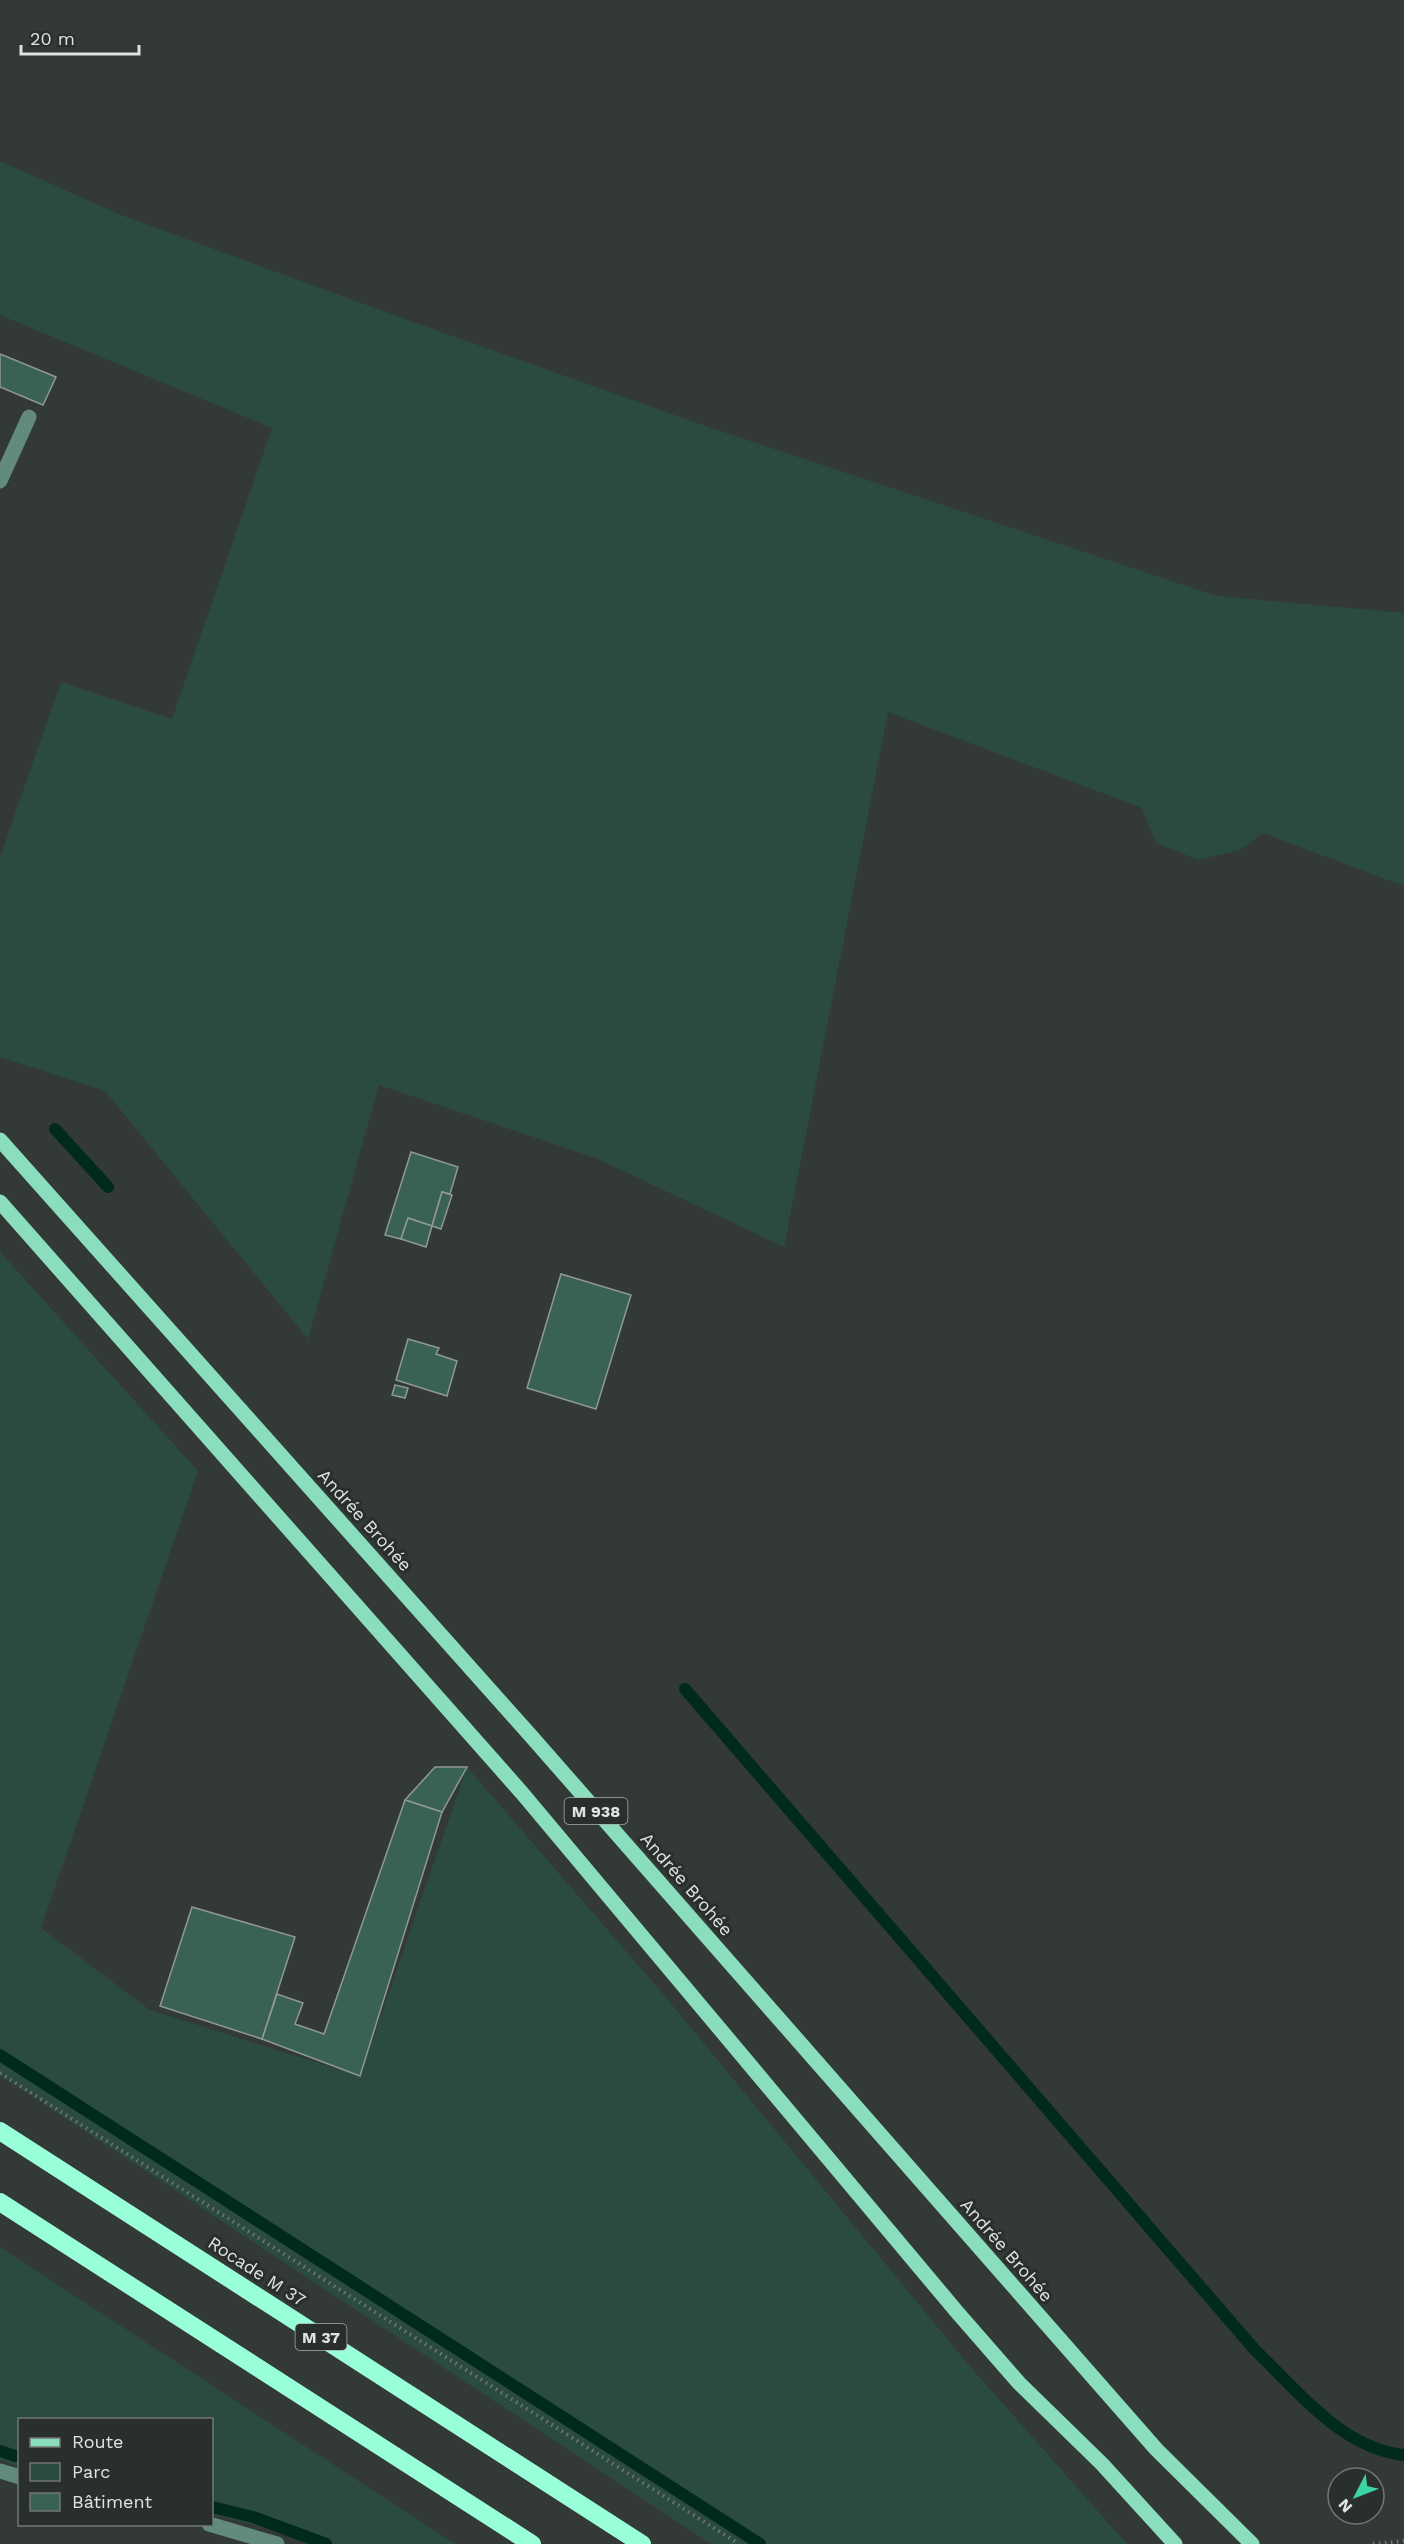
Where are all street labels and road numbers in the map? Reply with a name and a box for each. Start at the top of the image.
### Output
street label: Andrée Brohée [314,1465,416,1575]
road number: M 938 [564,1798,628,1824]
street label: Andrée Brohée [636,1828,738,1940]
street label: Andrée Brohée [956,2194,1058,2306]
street label: Rocade M 37 [204,2232,310,2310]
road number: M 37 [296,2324,346,2350]

